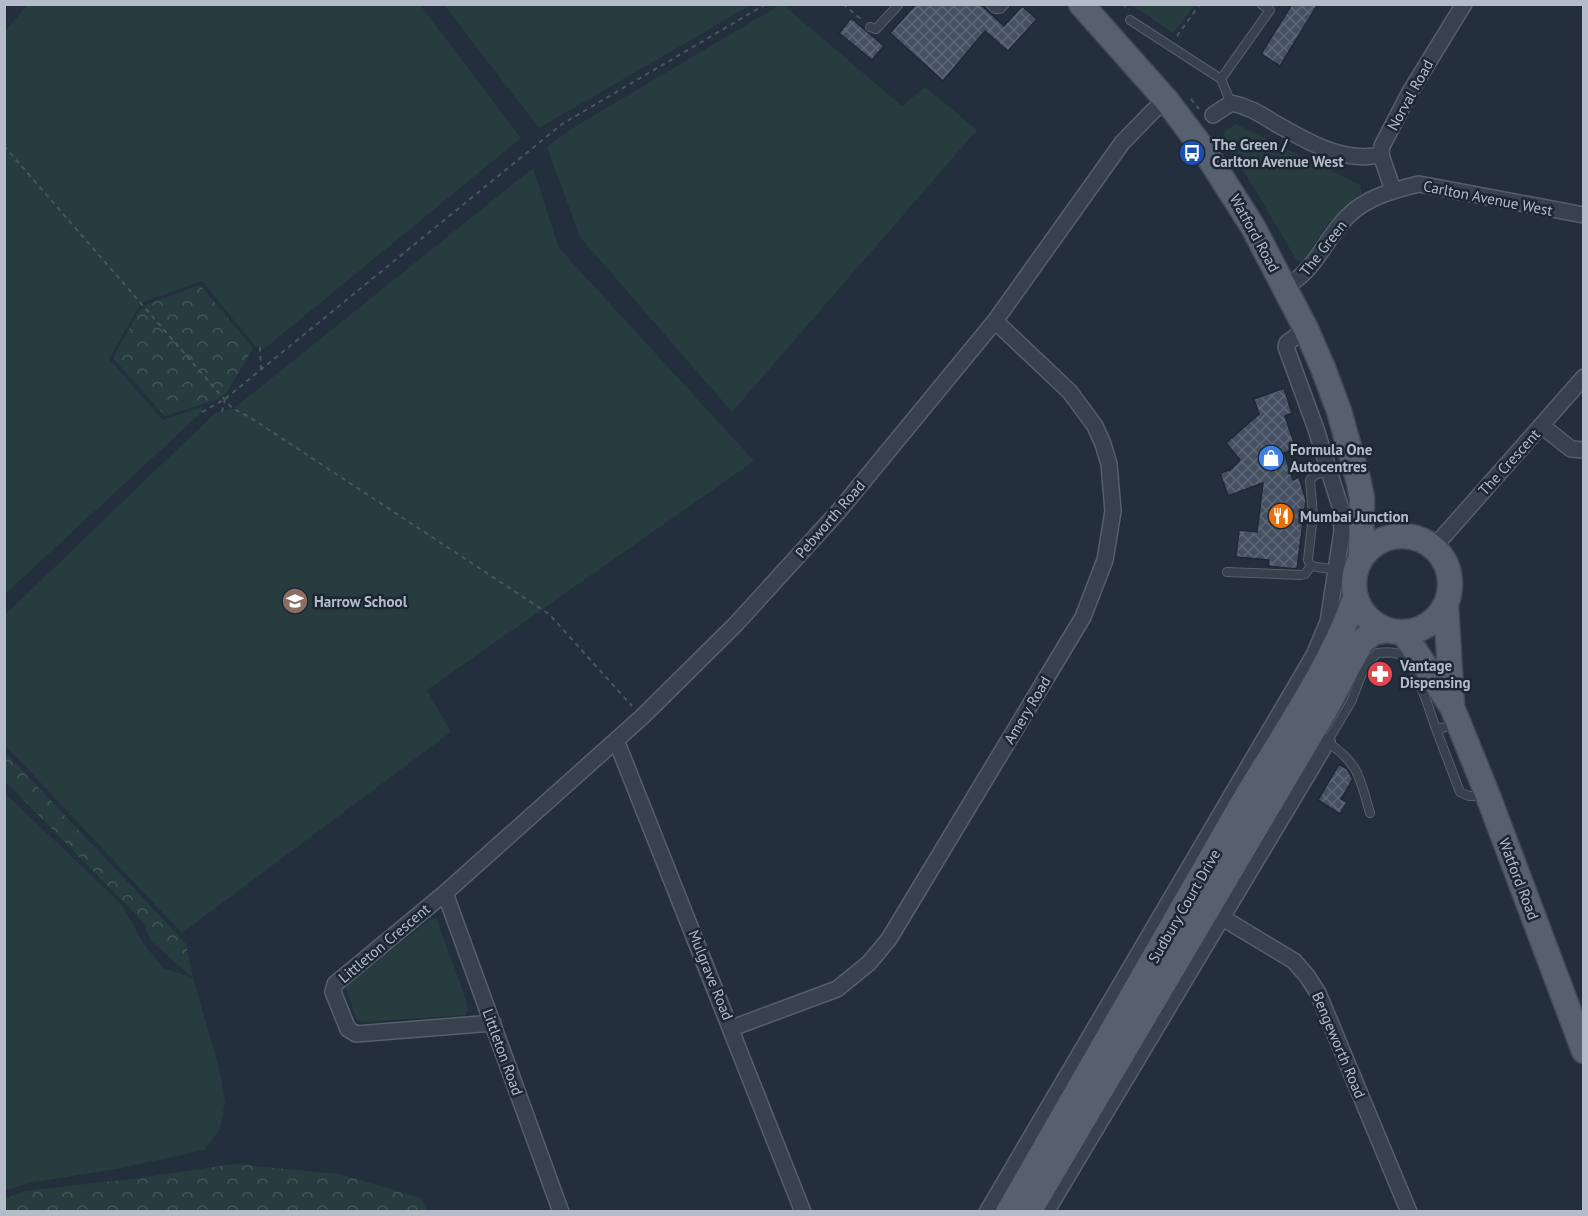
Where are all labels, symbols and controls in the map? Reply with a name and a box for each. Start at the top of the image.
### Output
street label: Norval Road [1383,56,1437,134]
place label: The Green / Carlton Avenue West [1212,135,1344,171]
bus stop icon: The Green / Carlton Avenue West [1177,138,1207,168]
street label: Carlton Avenue West [1422,176,1554,220]
street label: Watford Road [1226,191,1284,275]
street label: The Green [1295,216,1351,280]
street label: The Crescent [1474,425,1544,499]
place label: Formula One Autocentres [1290,440,1373,476]
shop icon: Formula One Autocentres [1256,443,1286,473]
street label: Pebworth Road [791,476,869,562]
restaurant icon: Mumbai Junction [1266,501,1296,531]
place label: Mumbai Junction [1300,507,1409,526]
school or university icon: Harrow School [280,586,310,616]
place label: Harrow School [314,592,408,611]
place label: Vantage Dispensing [1399,656,1471,692]
pharmacy icon: Vantage Dispensing [1365,659,1395,689]
street label: Amery Road [999,673,1055,747]
street label: Watford Road [1495,835,1543,923]
street label: Sudbury Court Drive [1144,846,1224,966]
street label: Littleton Crescent [334,899,434,987]
street label: Mulgrave Road [684,927,738,1023]
street label: Bengeworth Road [1308,989,1370,1101]
street label: Littleton Road [479,1006,527,1098]

